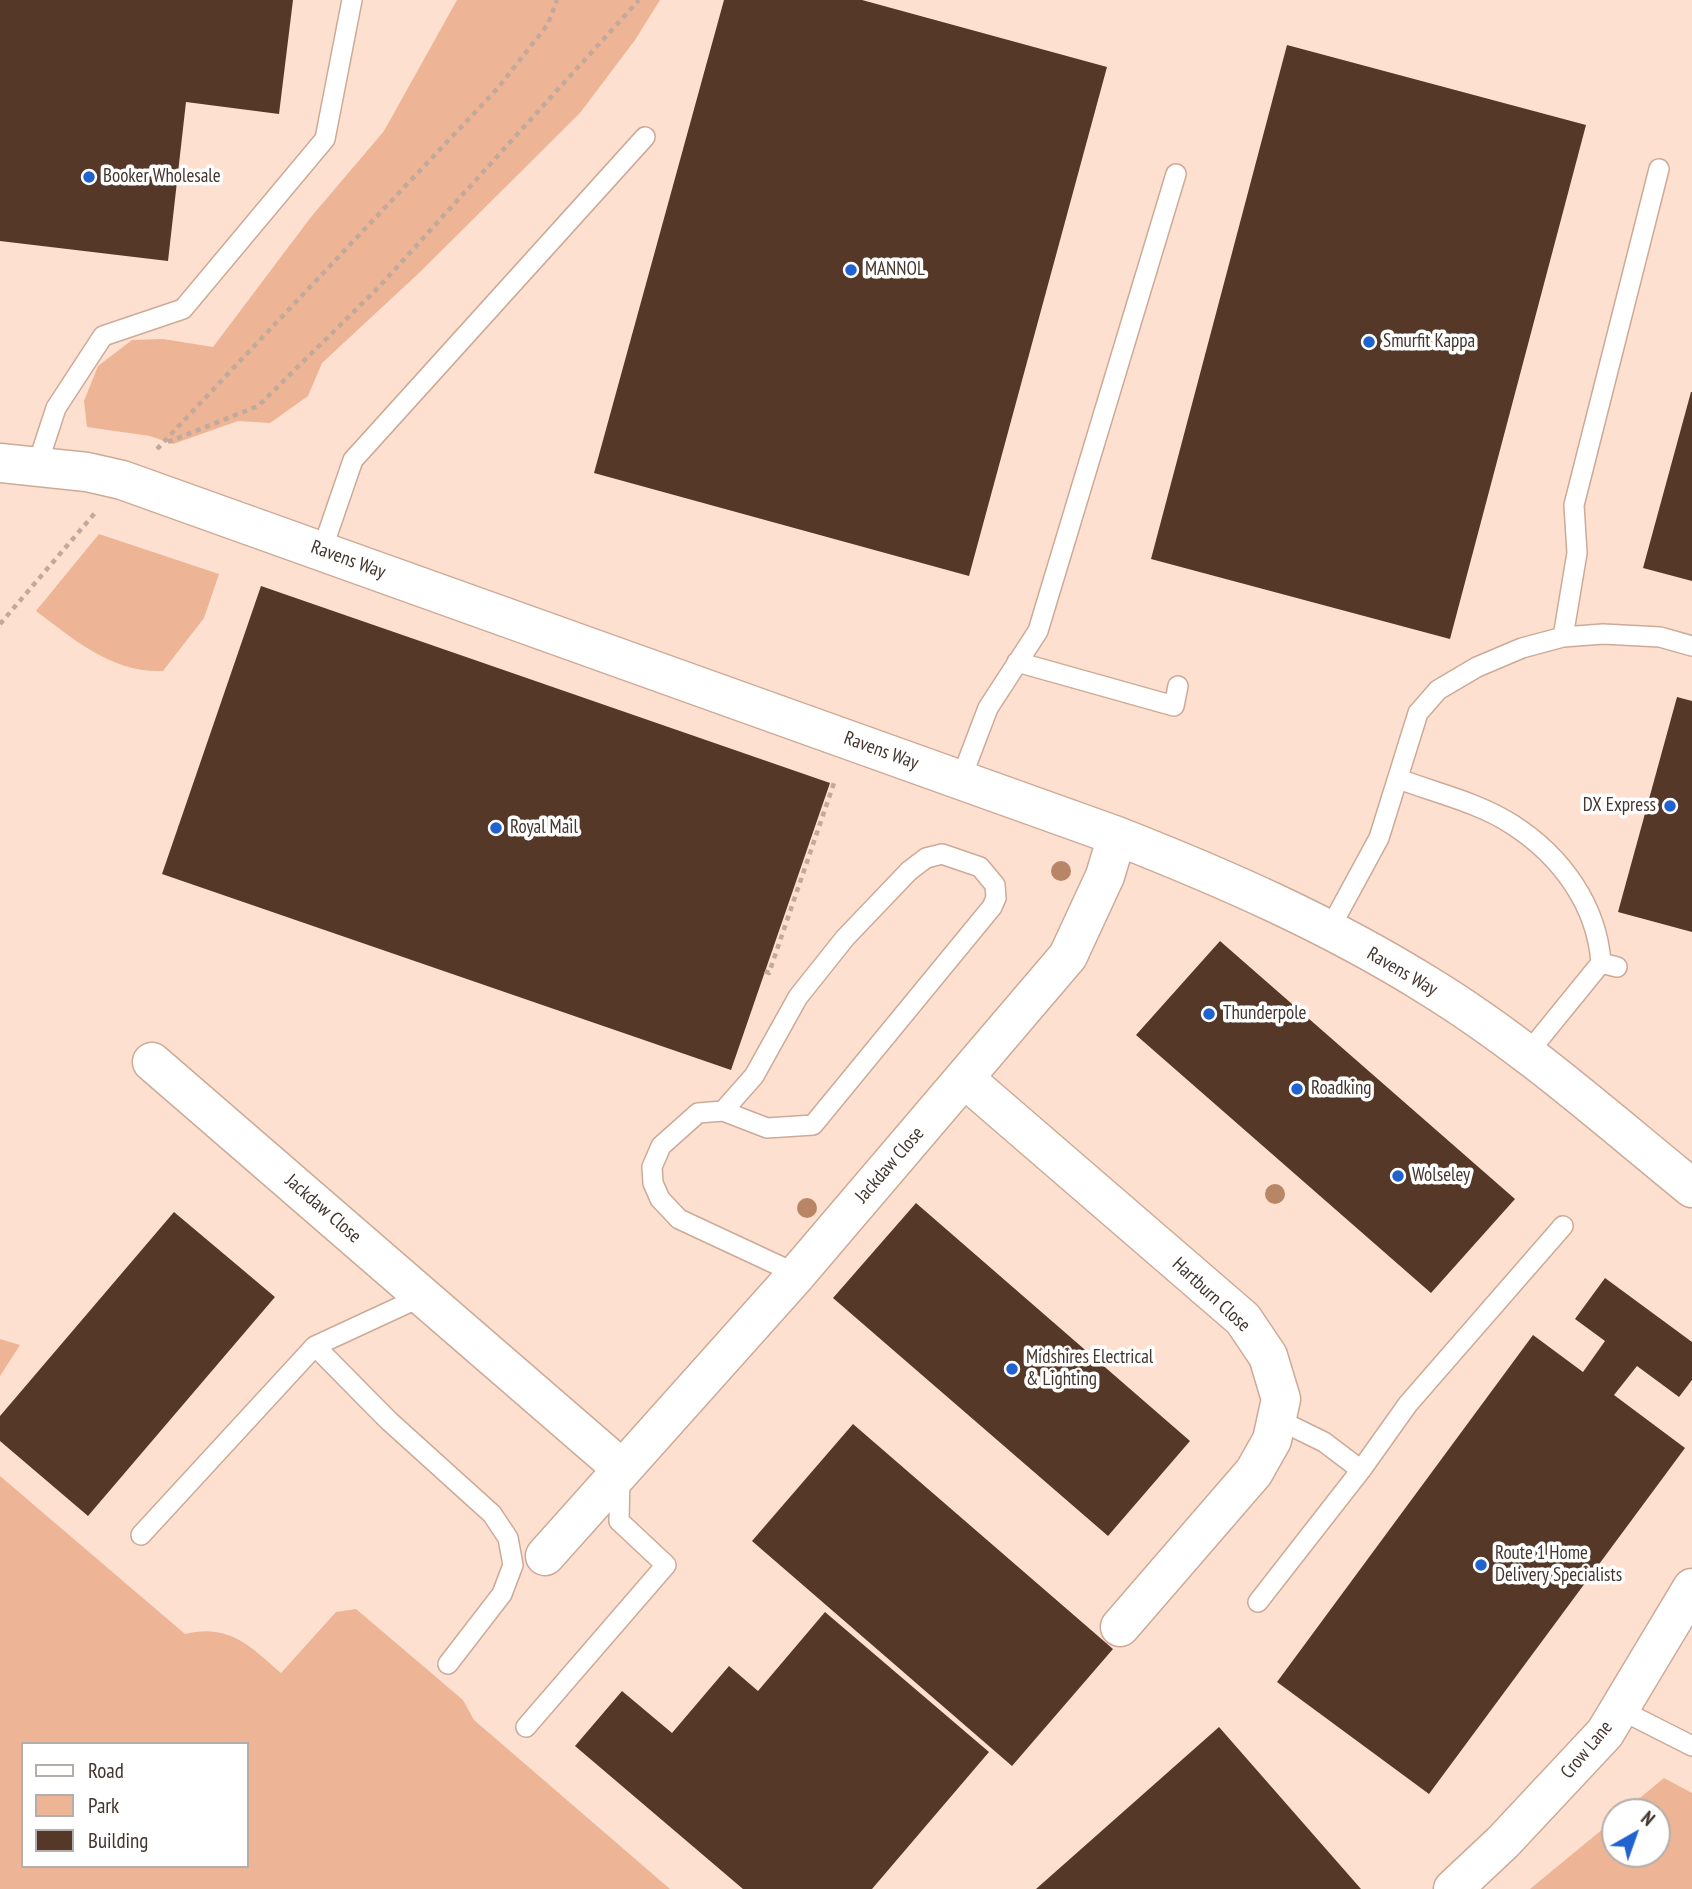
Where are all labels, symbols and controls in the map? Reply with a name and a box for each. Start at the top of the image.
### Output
place label: Booker Wholesale [103,166,221,188]
marker: Booker Wholesale [81,169,97,185]
place label: MANNOL [865,259,925,281]
marker: MANNOL [843,262,859,278]
place label: Smurfit Kappa [1383,331,1475,353]
marker: Smurfit Kappa [1361,334,1377,350]
street label: Ravens Way [308,536,388,584]
street label: Ravens Way [841,727,921,775]
place label: DX Express [1583,795,1656,817]
marker: DX Express [1662,798,1678,814]
place label: Royal Mail [510,817,578,839]
marker: Royal Mail [488,820,504,836]
street label: Ravens Way [1363,943,1441,1001]
place label: Thunderpole [1223,1003,1306,1025]
marker: Thunderpole [1201,1006,1217,1022]
place label: Roadking [1311,1078,1371,1100]
marker: Roadking [1289,1081,1305,1097]
street label: Jackdaw Close [851,1122,929,1208]
place label: Wolseley [1412,1165,1470,1187]
marker: Wolseley [1390,1168,1406,1184]
street label: Jackdaw Close [280,1170,366,1248]
street label: Hartburn Close [1167,1253,1255,1337]
place label: Midshires Electrical & Lighting [1026,1347,1153,1391]
marker: Midshires Electrical & Lighting [1004,1361,1020,1377]
place label: Route 1 Home Delivery Specialists [1495,1543,1622,1587]
marker: Route 1 Home Delivery Specialists [1473,1557,1489,1573]
street label: Crow Lane [1556,1716,1618,1784]
legend [21,1742,248,1868]
text: Road [88,1757,124,1784]
text: Park [88,1792,119,1819]
north arrow [1601,1798,1671,1868]
text: N [1637,1806,1660,1831]
text: Building [88,1827,148,1854]

